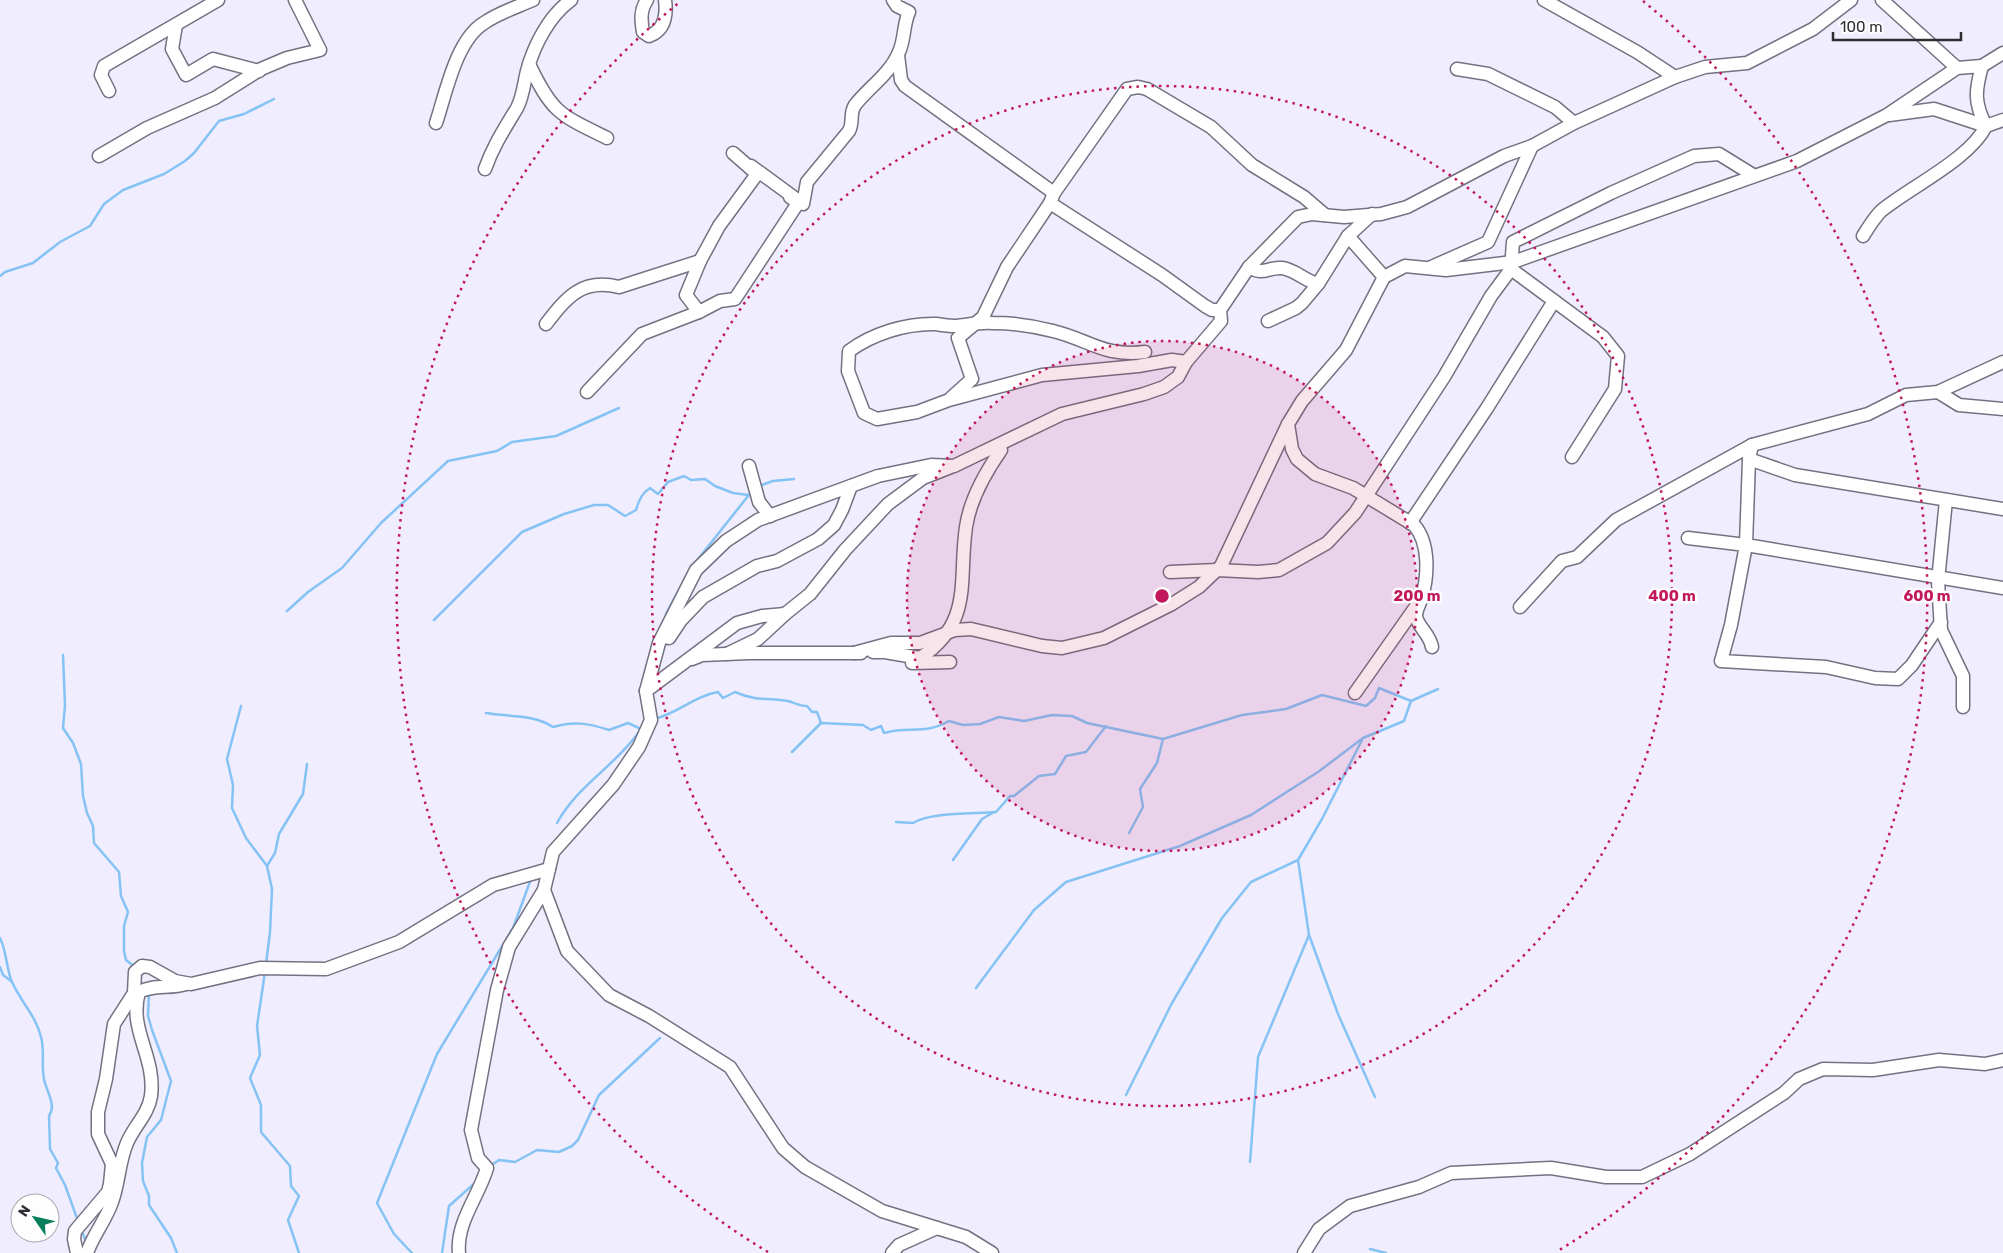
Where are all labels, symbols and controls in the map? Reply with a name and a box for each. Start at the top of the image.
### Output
scale bar [1833,10,1960,42]
text: 100 m [1840,18,1882,36]
centre of rings [1153,587,1171,605]
text: 200 m [1393,587,1441,605]
text: 400 m [1648,587,1696,605]
text: 600 m [1903,587,1951,605]
north arrow [10,1193,60,1243]
text: N [15,1202,35,1220]

